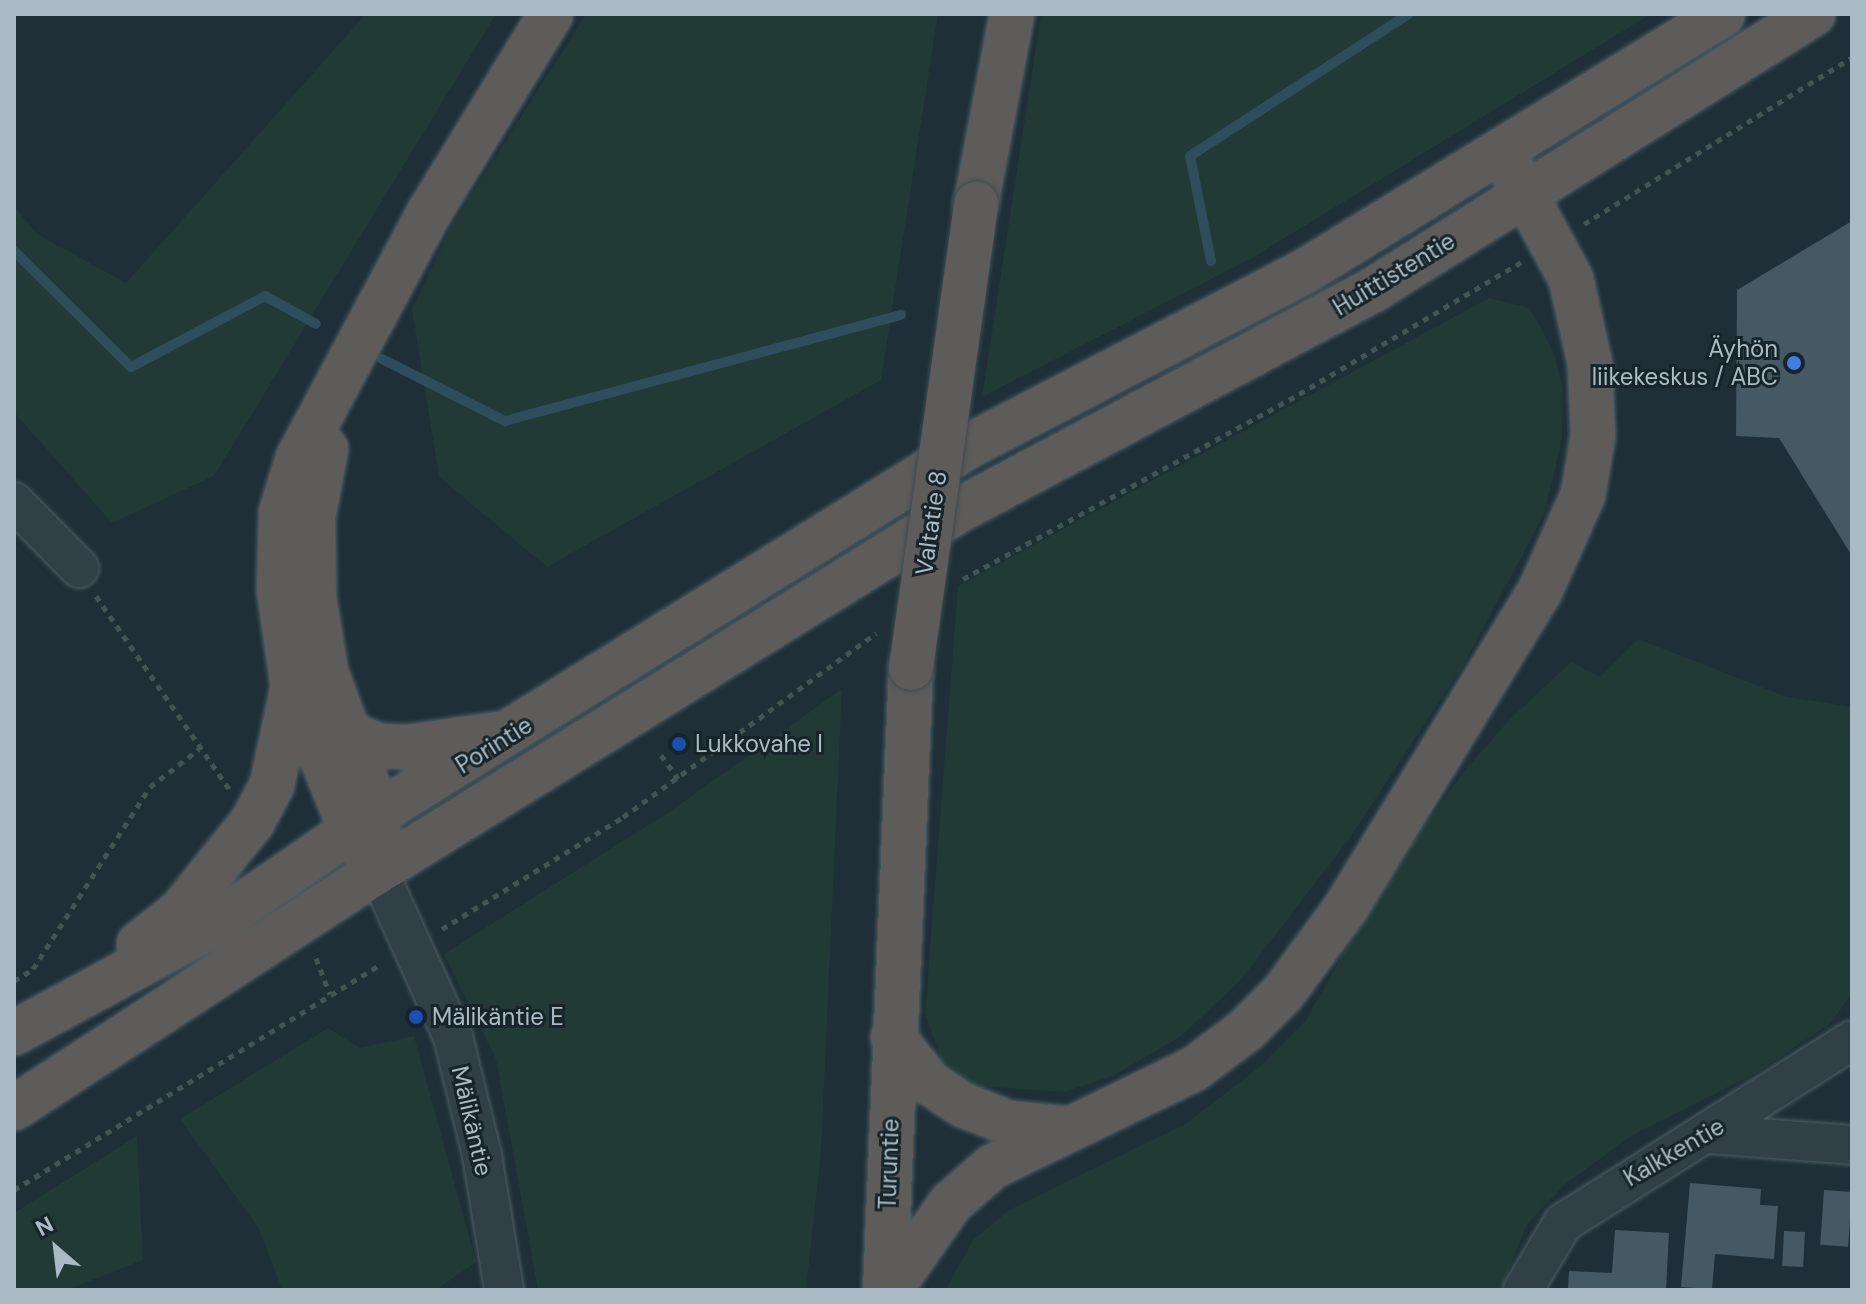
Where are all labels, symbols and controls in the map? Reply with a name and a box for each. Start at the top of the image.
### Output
street label: Huittistentie [1328,226,1460,322]
place label: Äyhön liikekeskus / ABC [1592,335,1778,391]
marker: Äyhön liikekeskus / ABC [1785,354,1803,372]
street label: Valtatie 8 [909,469,953,577]
street label: Porintie [450,710,538,780]
place label: Lukkovahe I [695,730,823,758]
marker: Lukkovahe I [670,735,688,753]
place label: Mälikäntie E [432,1003,564,1031]
marker: Mälikäntie E [407,1008,425,1026]
street label: Mälikäntie [445,1063,499,1179]
street label: Kalkkentie [1619,1112,1729,1192]
street label: Turuntie [873,1118,905,1210]
north arrow [16,1208,96,1288]
text: N [31,1210,58,1243]

